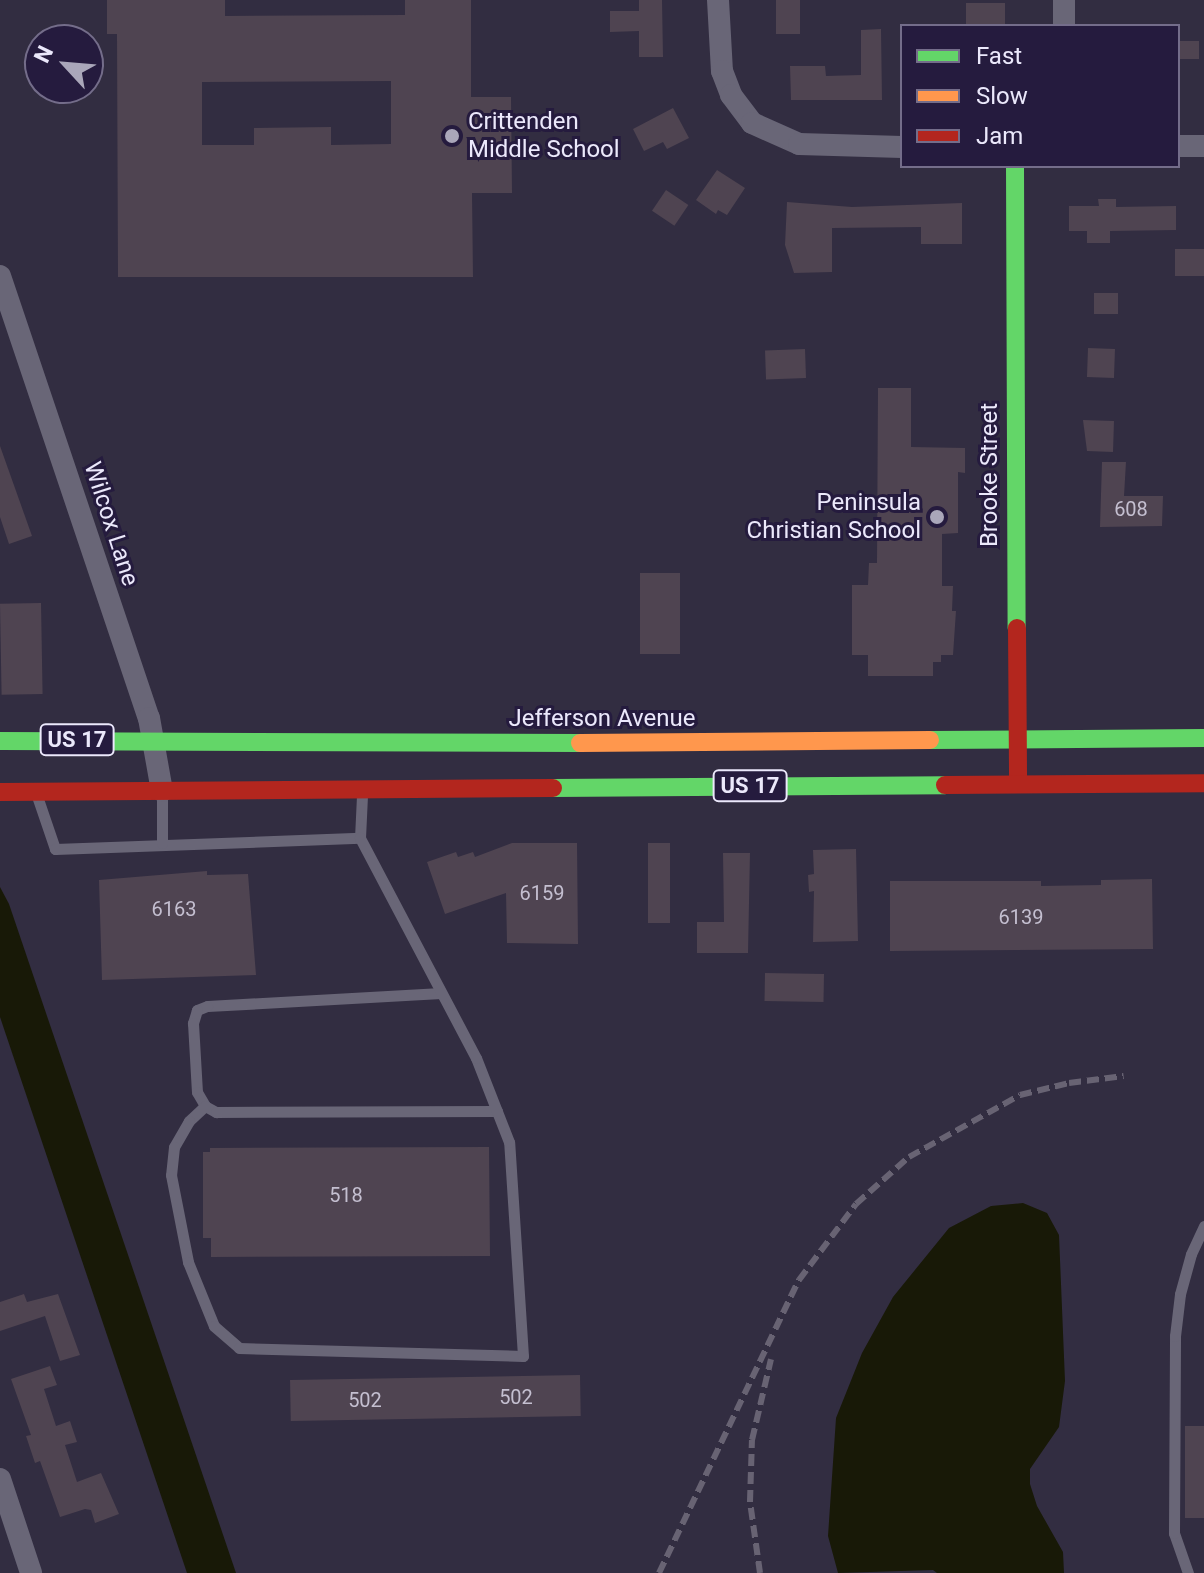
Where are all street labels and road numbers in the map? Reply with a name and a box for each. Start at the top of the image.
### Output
street label: Brooke Street [976,403,1004,547]
street label: Wilcox Lane [77,458,145,590]
street label: Jefferson Avenue [509,705,695,733]
road number: US 17 [39,722,115,758]
road number: US 17 [712,768,788,804]

